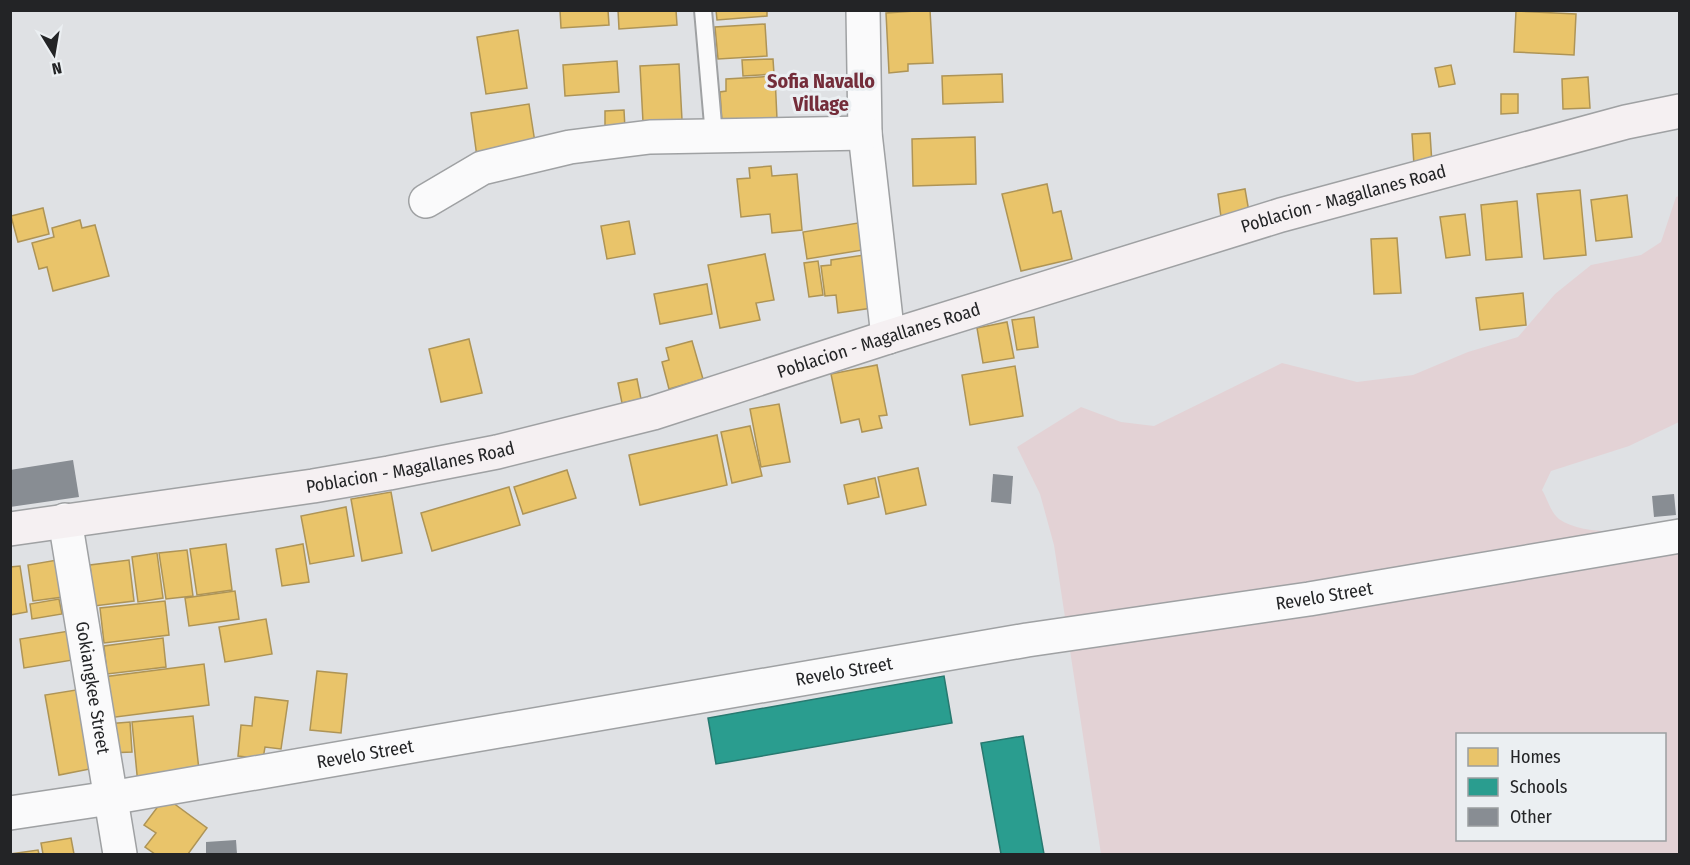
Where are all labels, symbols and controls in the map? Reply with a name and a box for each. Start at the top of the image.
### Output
north arrow [24,24,84,84]
text: N [50,58,63,78]
district label: Sofia Navallo Village [767,69,875,116]
street label: Poblacion - Magallanes Road [1238,160,1449,238]
street label: Poblacion - Magallanes Road [774,298,983,383]
street label: Poblacion - Magallanes Road [305,437,517,498]
street label: Revelo Street [1274,577,1374,615]
street label: Gokiangkee Street [71,620,114,756]
street label: Revelo Street [794,652,894,691]
legend [1456,733,1666,841]
street label: Revelo Street [315,735,415,773]
text: Homes [1510,746,1561,768]
text: Schools [1510,776,1568,798]
text: Other [1510,806,1553,828]

